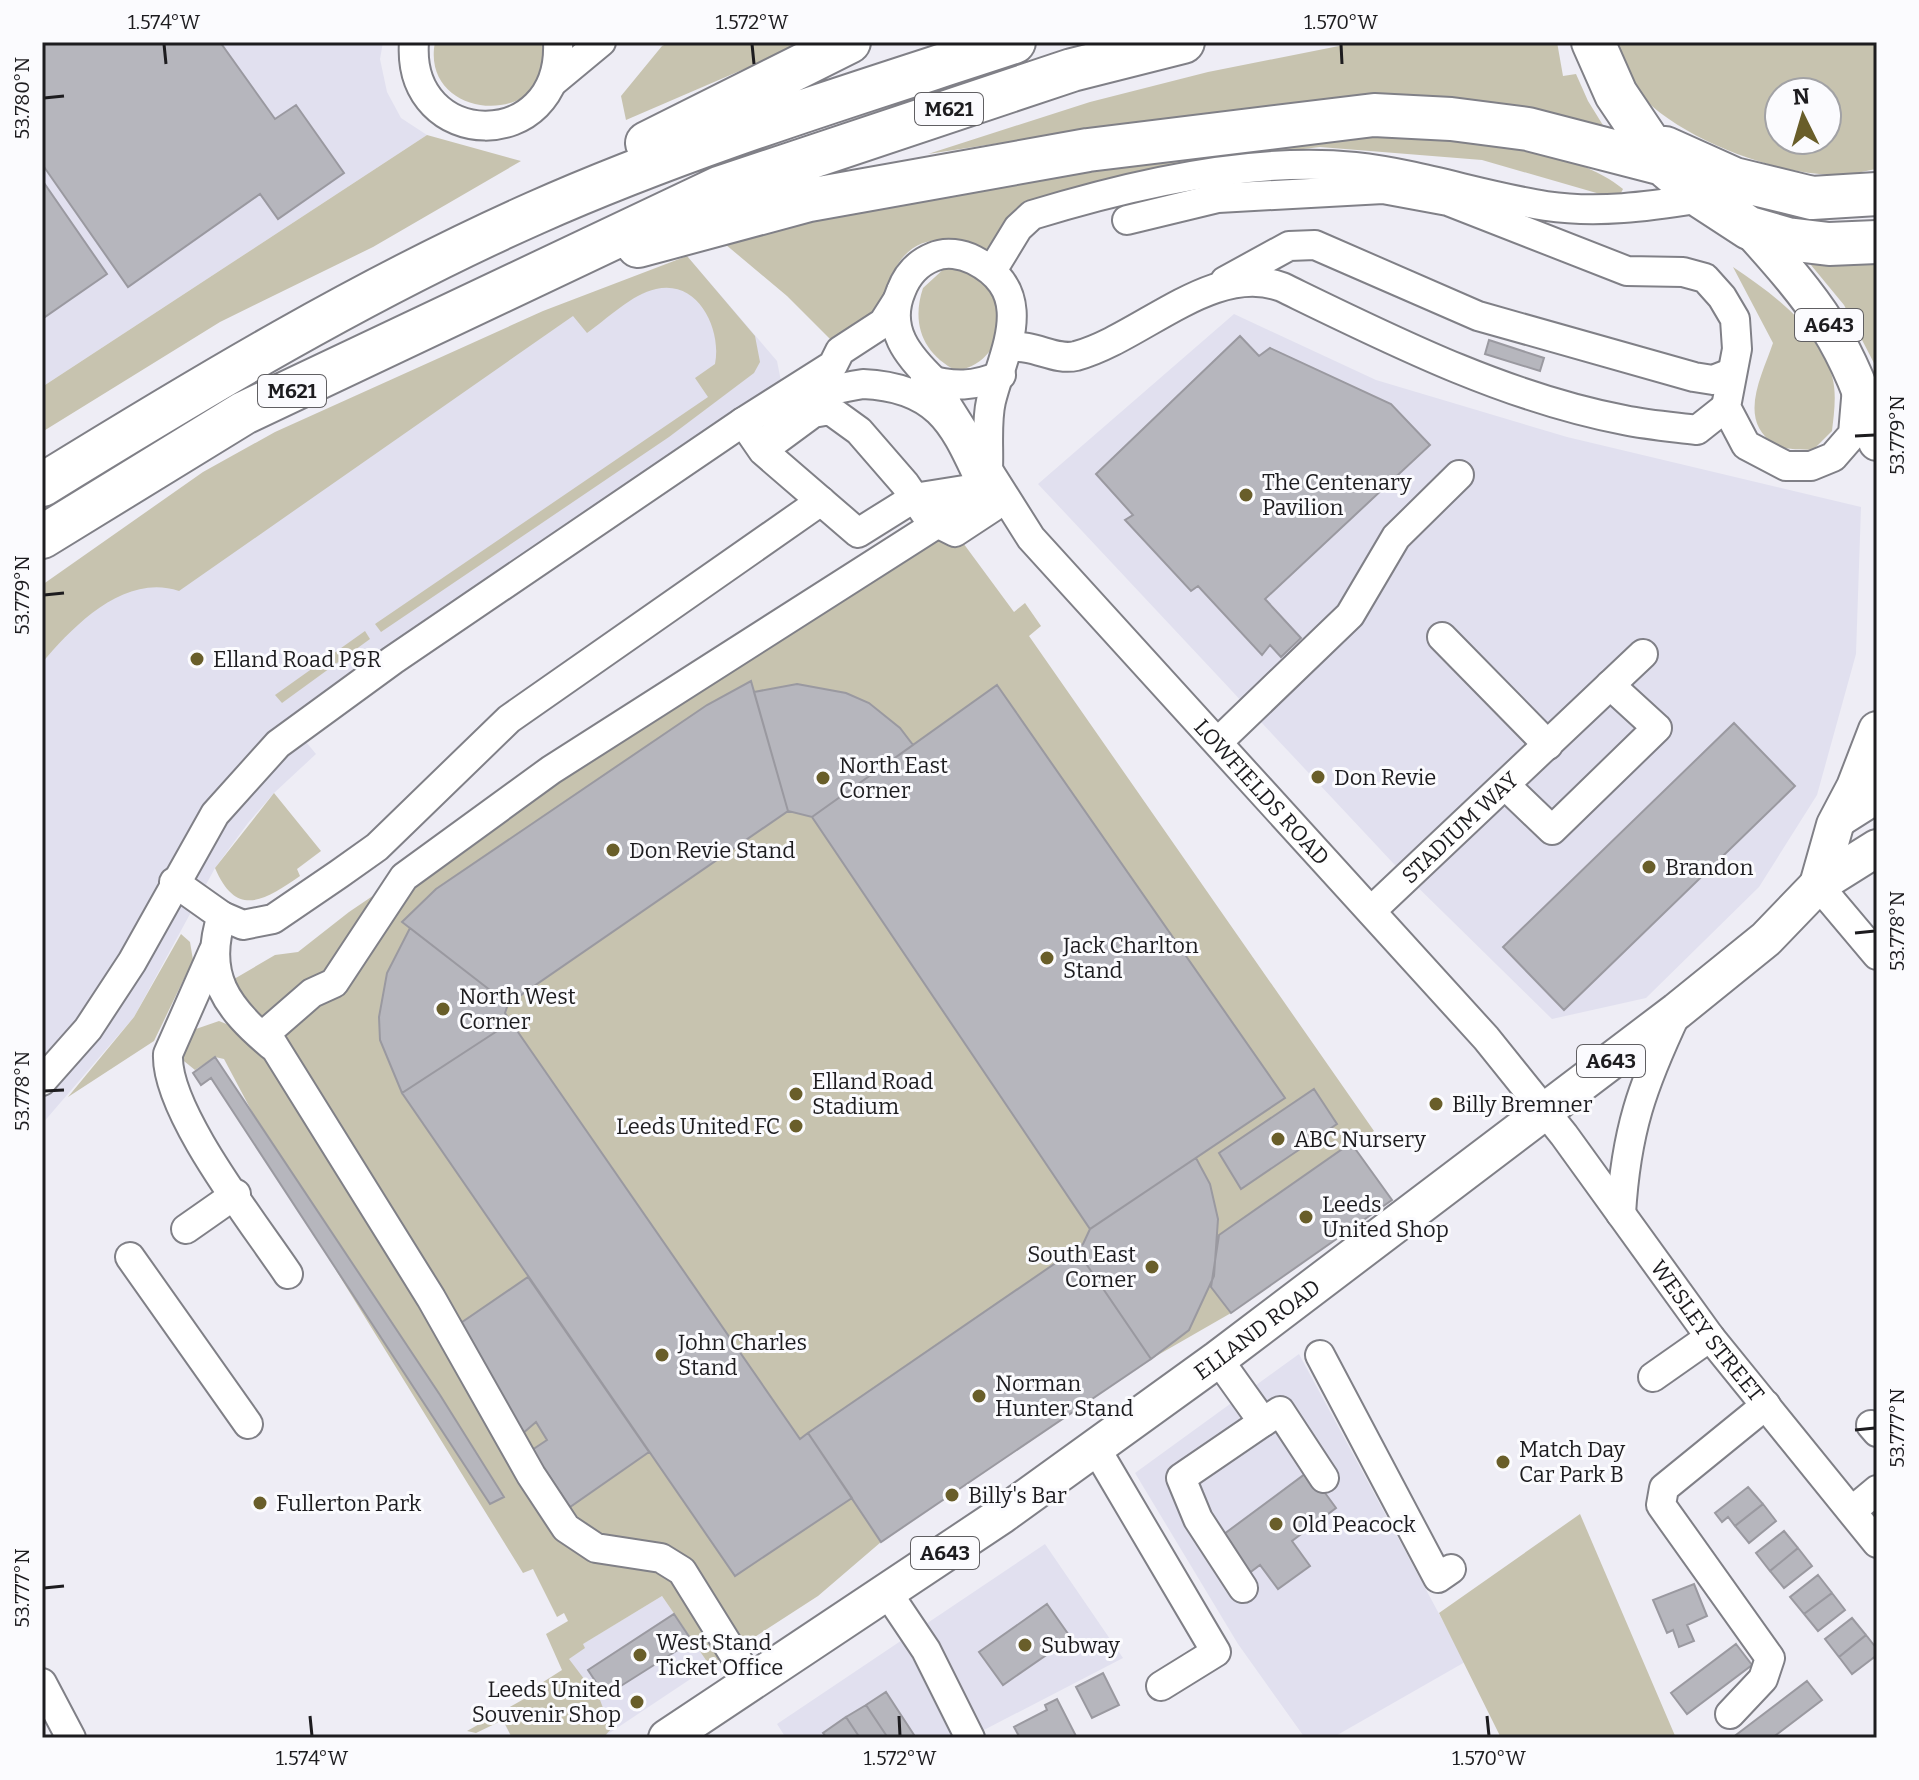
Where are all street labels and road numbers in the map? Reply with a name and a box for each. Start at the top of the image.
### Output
road number: M621 [915,93,983,125]
road number: A643 [1795,309,1863,341]
road number: M621 [258,375,326,407]
street label: LOWFIELDS ROAD [1188,714,1335,871]
street label: STADIUM WAY [1396,765,1525,889]
road number: A643 [1577,1045,1645,1077]
street label: WESLEY STREET [1645,1255,1770,1407]
street label: ELLAND ROAD [1189,1273,1326,1386]
road number: A643 [911,1537,979,1569]

